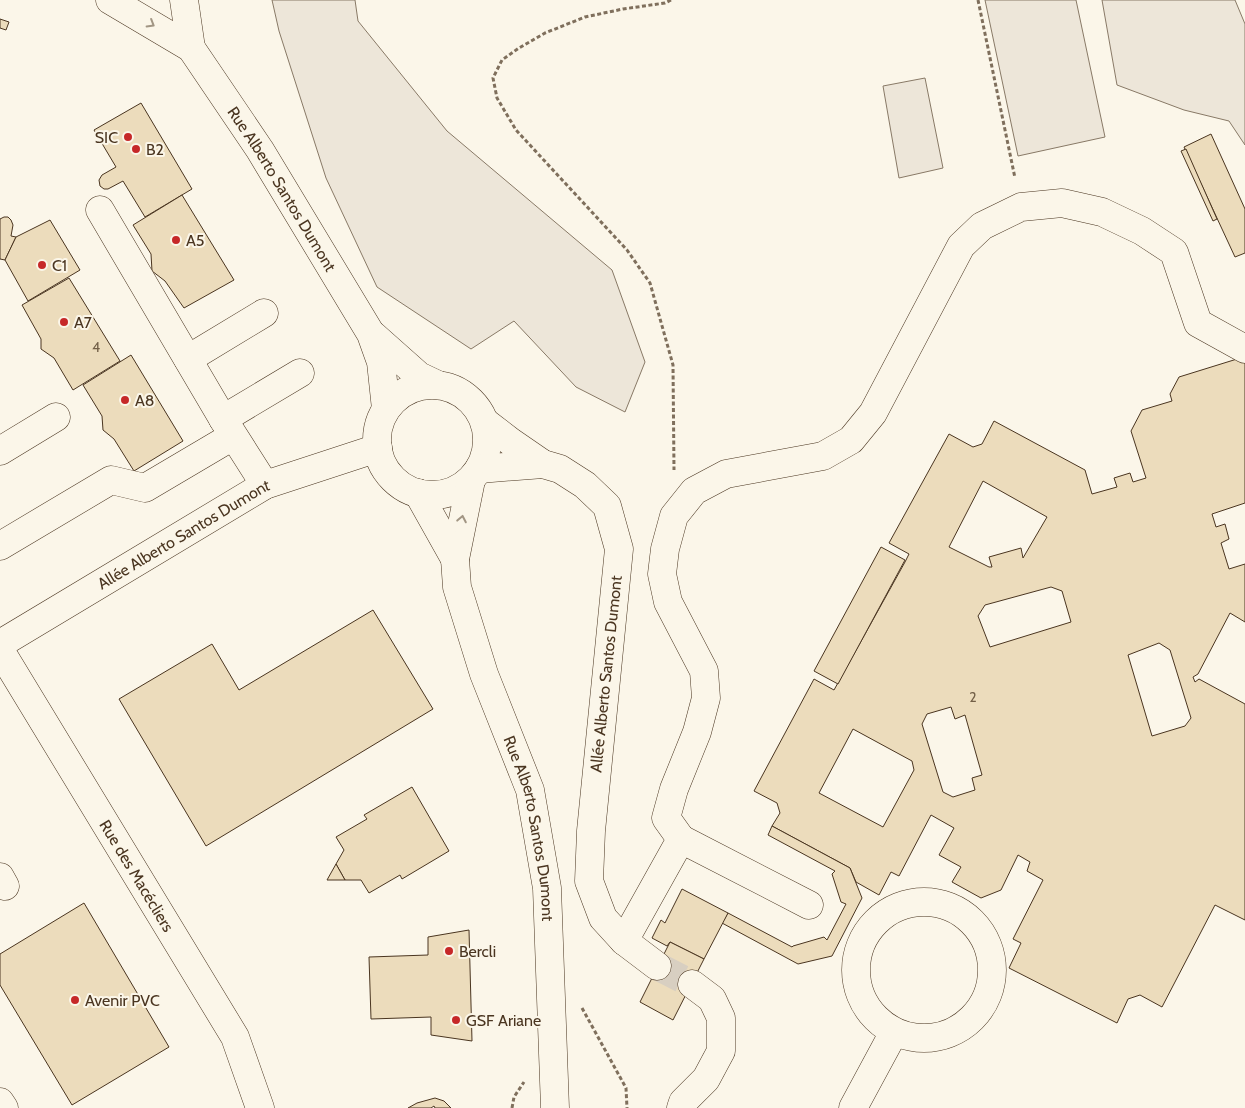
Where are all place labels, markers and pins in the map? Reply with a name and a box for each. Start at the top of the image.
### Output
place label: SIC [95,128,118,147]
marker: SIC [122,131,134,143]
place label: B2 [146,140,164,159]
marker: B2 [130,143,142,155]
place label: A5 [186,231,205,250]
marker: A5 [170,234,182,246]
place label: C1 [52,256,67,275]
marker: C1 [36,259,48,271]
place label: A7 [74,313,92,332]
marker: A7 [58,316,70,328]
place label: A8 [135,391,155,410]
marker: A8 [119,394,131,406]
place label: Bercli [459,942,496,961]
marker: Bercli [443,945,455,957]
place label: Avenir PVC [85,991,160,1010]
marker: Avenir PVC [69,994,81,1006]
place label: GSF Ariane [466,1011,541,1030]
marker: GSF Ariane [450,1014,462,1026]

